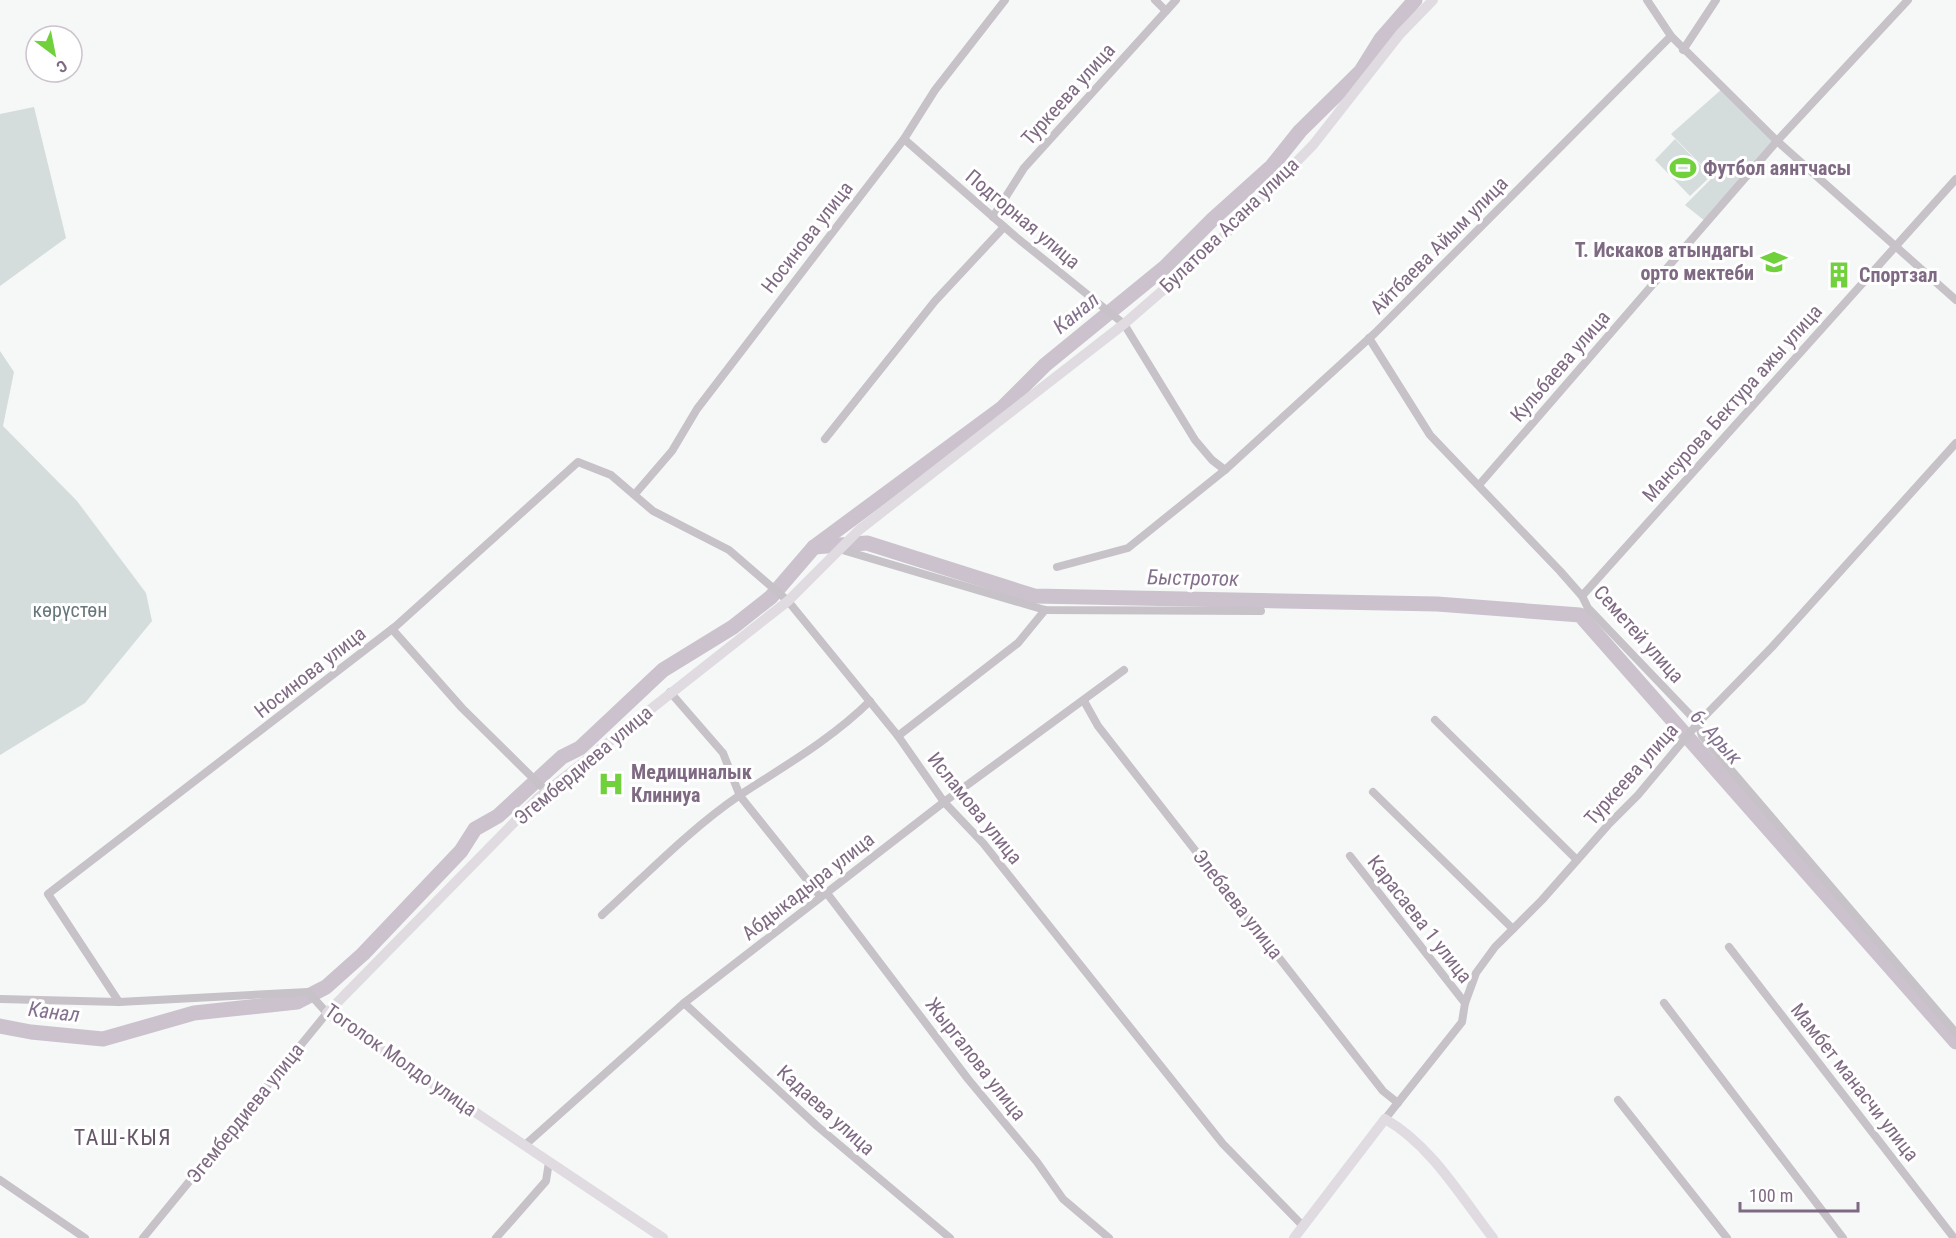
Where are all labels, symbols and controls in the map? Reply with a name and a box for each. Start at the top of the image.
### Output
north arrow [24,24,84,84]
street label: Туркеева улица [1016,38,1120,150]
text: С [53,56,71,77]
street label: Булатова Асана улица [1154,152,1304,298]
sports icon: Футбол аянтчасы [1668,153,1698,183]
place label: Футбол аянтчасы [1703,156,1851,180]
street label: Подгорная улица [961,164,1085,274]
street label: Айтбаева Айым улица [1365,171,1513,319]
street label: Носинова улица [756,177,858,297]
place label: Т. Искаков атындагы орто мектеби [1575,238,1754,285]
school or university icon: Т. Искаков атындагы орто мектеби [1759,247,1789,277]
building icon: Спортзал [1824,260,1854,290]
place label: Спортзал [1859,263,1937,287]
water label: Канал [1048,287,1104,339]
street label: Мансурова Бектура ажы улица [1637,299,1827,507]
street label: Кульбаева улица [1505,305,1615,427]
water label: Быстроток [1147,565,1240,591]
street label: Семетей улица [1589,580,1689,688]
park label: көрүстөн [32,598,108,622]
street label: Носинова улица [250,621,370,723]
street label: Эгембердиева улица [509,700,657,830]
water label: 6- Арык [1685,705,1748,770]
street label: Туркеева улица [1579,718,1683,830]
street label: Исламова улица [923,747,1027,869]
place label: Медициналык Клиниуа [631,760,752,807]
hospital icon: Медициналык Клиниуа [596,769,626,799]
street label: Абдыкадыра улица [737,827,879,945]
street label: Элебаева улица [1188,844,1288,964]
street label: Карасаева 1 улица [1363,850,1477,988]
street label: Жыргалова улица [921,993,1031,1125]
water label: Канал [27,997,81,1027]
street label: Мамбет манасчи улица [1786,998,1924,1166]
street label: Тоголок Молдо улица [320,999,482,1121]
street label: Эгембердиева улица [181,1038,309,1188]
street label: Кадаева улица [772,1060,880,1160]
district label: ТАШ-КЫЯ [74,1125,172,1150]
scale bar [1740,1175,1858,1213]
text: 100 m [1749,1185,1793,1206]

